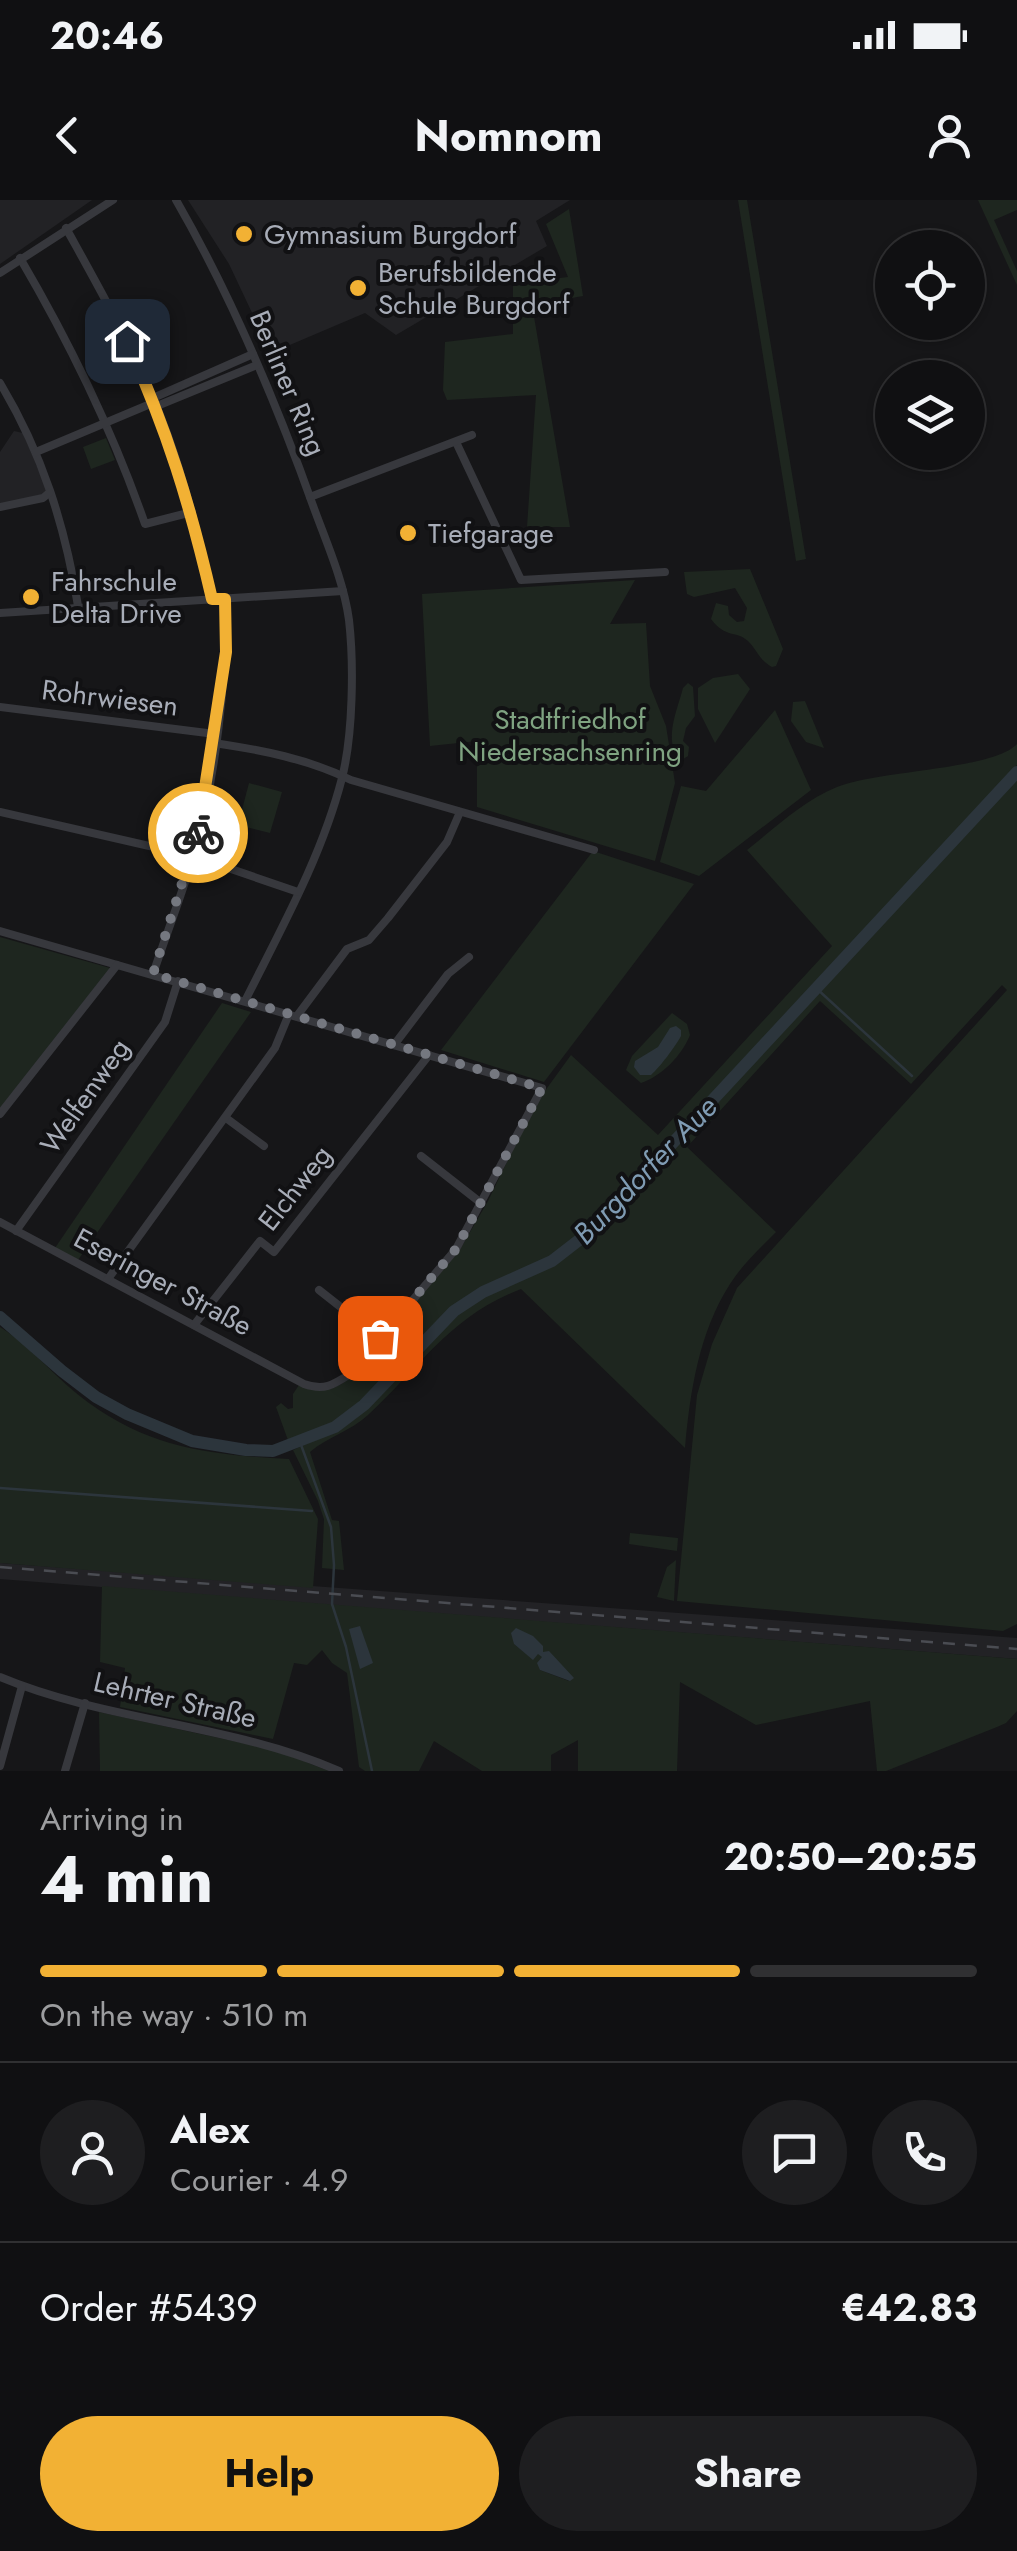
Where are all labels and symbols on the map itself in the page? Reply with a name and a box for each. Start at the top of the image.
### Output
place label: Gymnasium Burgdorf [264,214,517,255]
marker: Gymnasium Burgdorf [233,223,255,245]
place label: Berufsbildende Schule Burgdorf [378,252,571,325]
marker: Berufsbildende Schule Burgdorf [347,277,369,299]
pin [85,299,170,384]
street label: Berliner Ring [239,304,337,462]
place label: Tiefgarage [428,513,554,554]
marker: Tiefgarage [397,522,419,544]
place label: Fahrschule Delta Drive [51,561,182,634]
marker: Fahrschule Delta Drive [20,586,42,608]
street label: Rohrwiesen [39,669,181,727]
park label: Stadtfriedhof Niedersachsenring [458,699,682,772]
courier [148,783,248,883]
street label: Welfenweg [30,1030,140,1162]
water label: Burgdorfer Aue [563,1086,727,1254]
street label: Elchweg [248,1136,342,1240]
street label: Eseringer Straße [67,1218,259,1346]
pin [338,1296,423,1381]
street label: Lehrter Straße [90,1661,260,1739]

